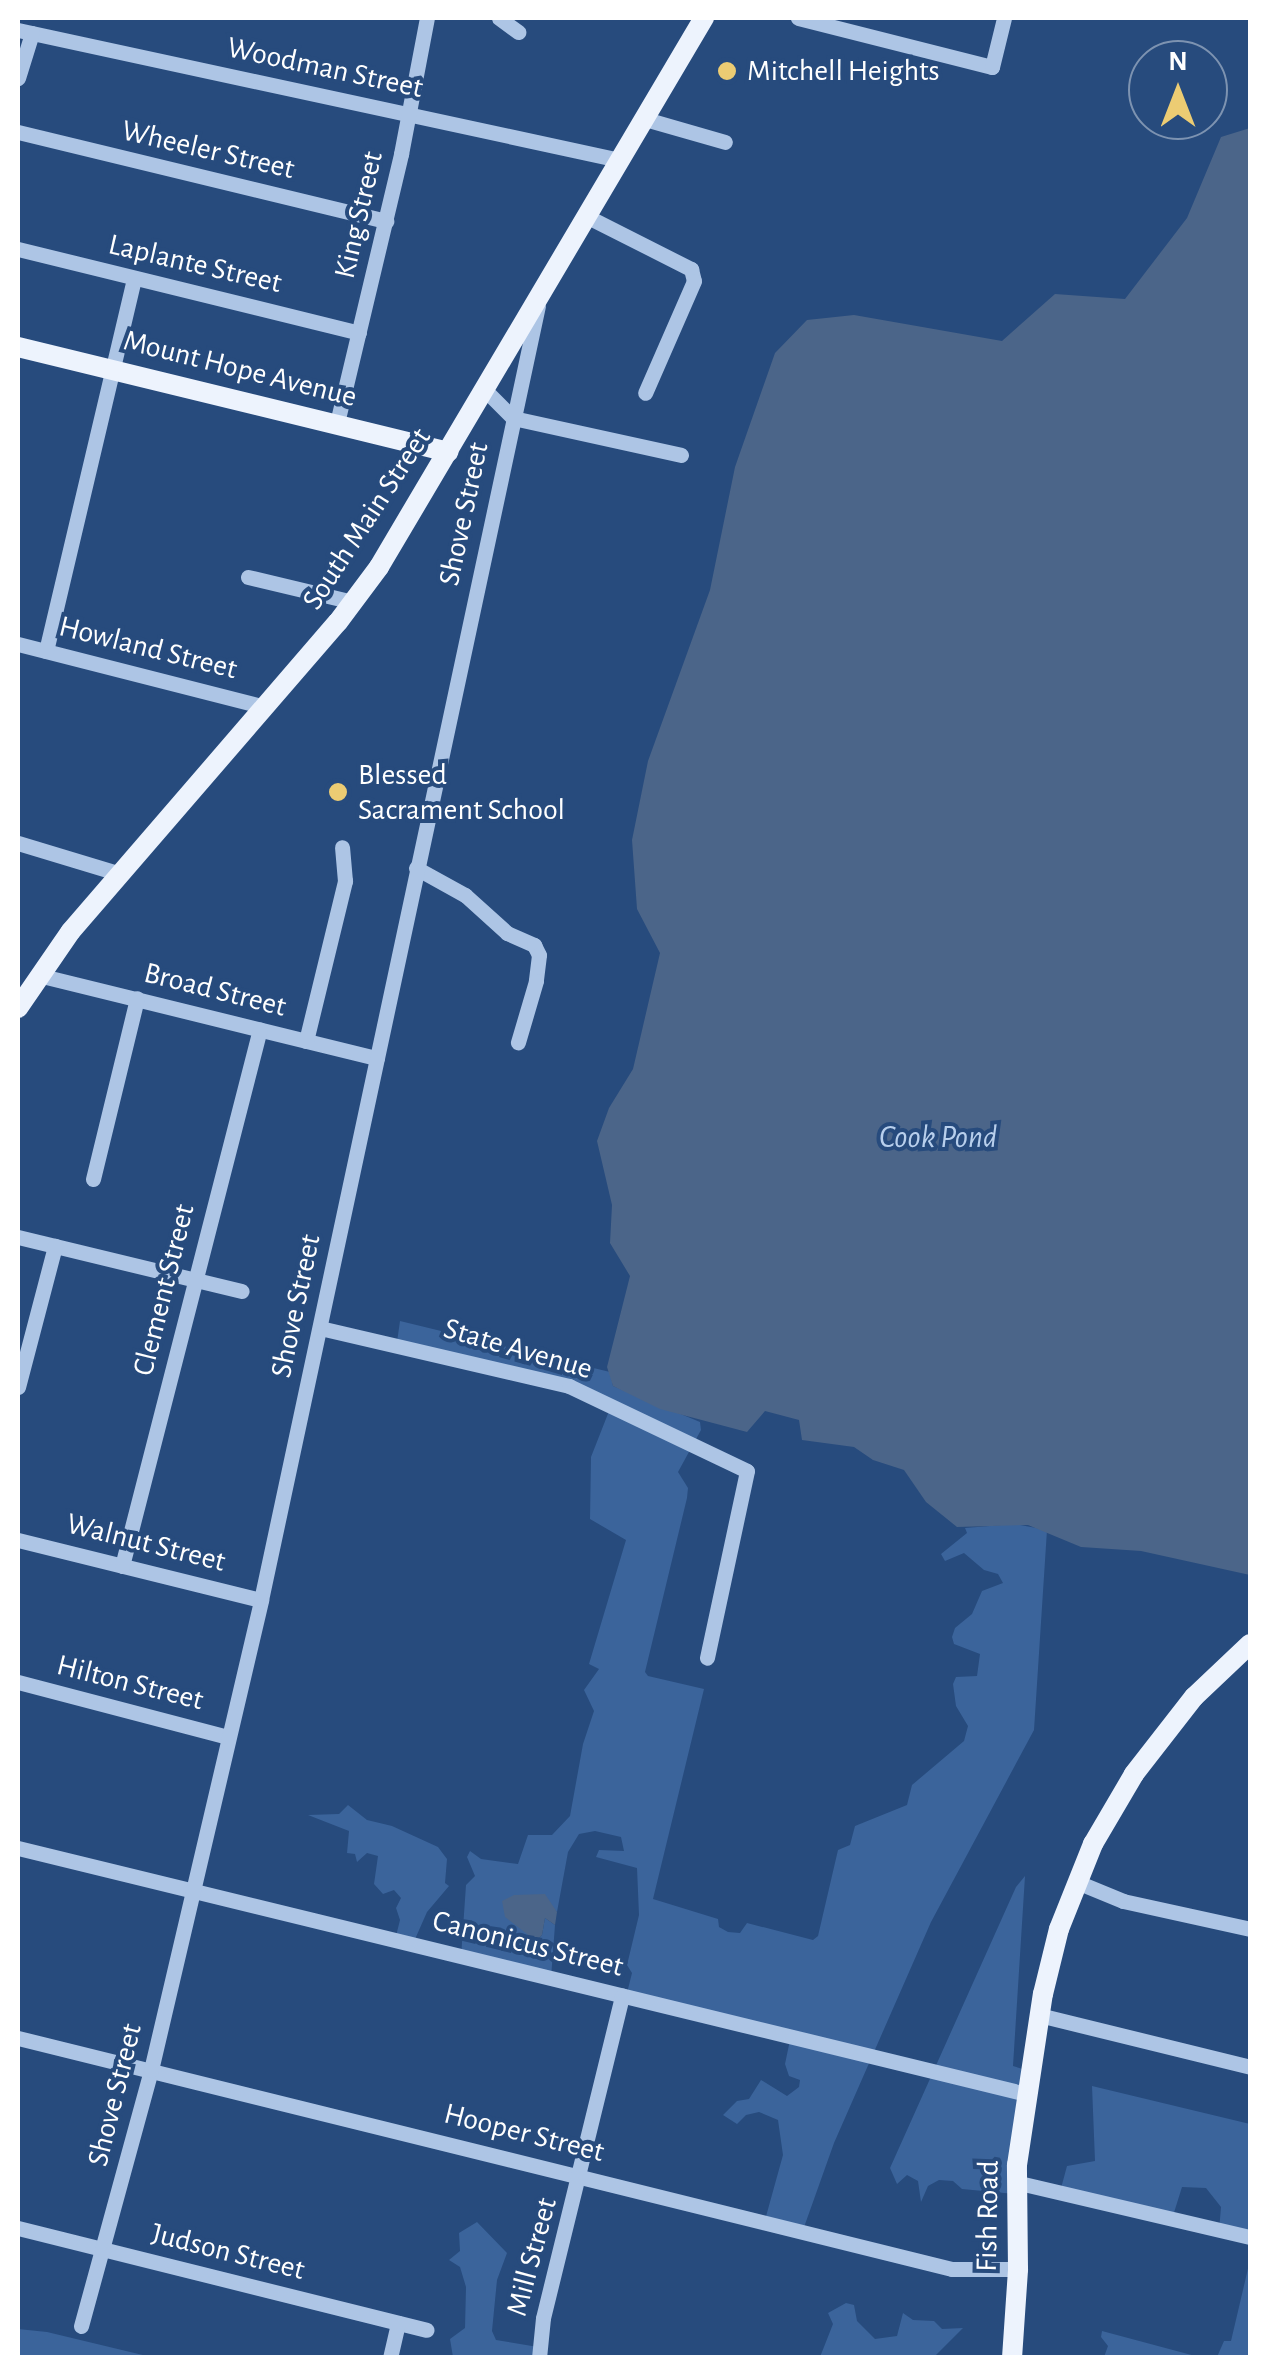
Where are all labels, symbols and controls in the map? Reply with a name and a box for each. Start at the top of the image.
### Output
street label: Woodman Street [224,30,426,106]
north arrow [1128,40,1228,140]
text: N [1168,48,1188,76]
place label: Mitchell Heights [747,53,940,89]
marker: Mitchell Heights [716,60,738,82]
street label: Wheeler Street [118,113,298,187]
street label: King Street [327,148,391,282]
street label: Laplante Street [105,227,285,301]
street label: Mount Hope Avenue [120,323,360,415]
street label: South Main Street [295,421,439,617]
street label: Shove Street [431,439,497,589]
street label: Howland Street [55,609,241,687]
place label: Blessed Sacrament School [358,757,565,828]
marker: Blessed Sacrament School [327,781,349,803]
street label: Broad Street [140,955,290,1025]
water label: Cook Pond [879,1118,997,1156]
street label: Clement Street [125,1201,203,1379]
street label: Shove Street [263,1231,329,1381]
street label: State Avenue [440,1311,596,1387]
street label: Walnut Street [63,1506,229,1580]
street label: Hilton Street [53,1647,207,1719]
street label: Canonicus Street [429,1903,627,1985]
street label: Shove Street [80,2020,150,2170]
street label: Hooper Street [440,2096,608,2170]
street label: Fish Road [969,2160,1007,2272]
street label: Mill Street [499,2194,565,2320]
street label: Judson Street [148,2216,308,2288]

